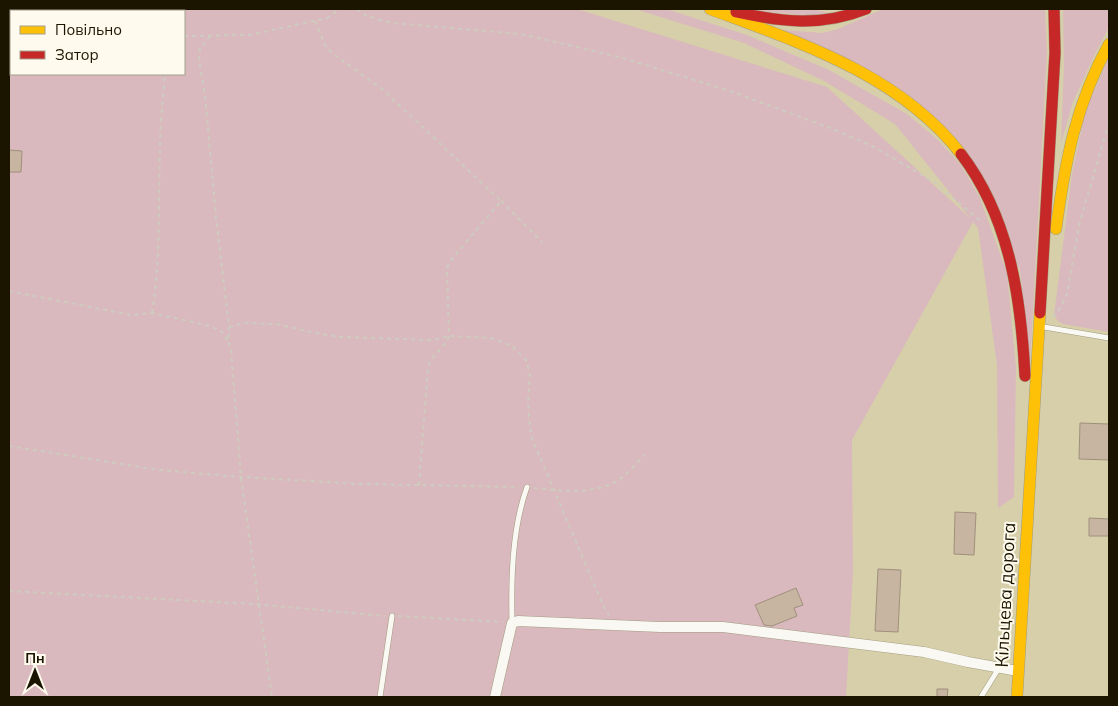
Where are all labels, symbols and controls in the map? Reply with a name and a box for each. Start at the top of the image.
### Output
legend [10,10,185,75]
text: Повільно [55,20,122,39]
text: Затор [55,45,99,64]
street label: Кільцева дорога [990,522,1020,668]
north arrow [10,646,60,696]
text: Пн [25,649,45,667]

